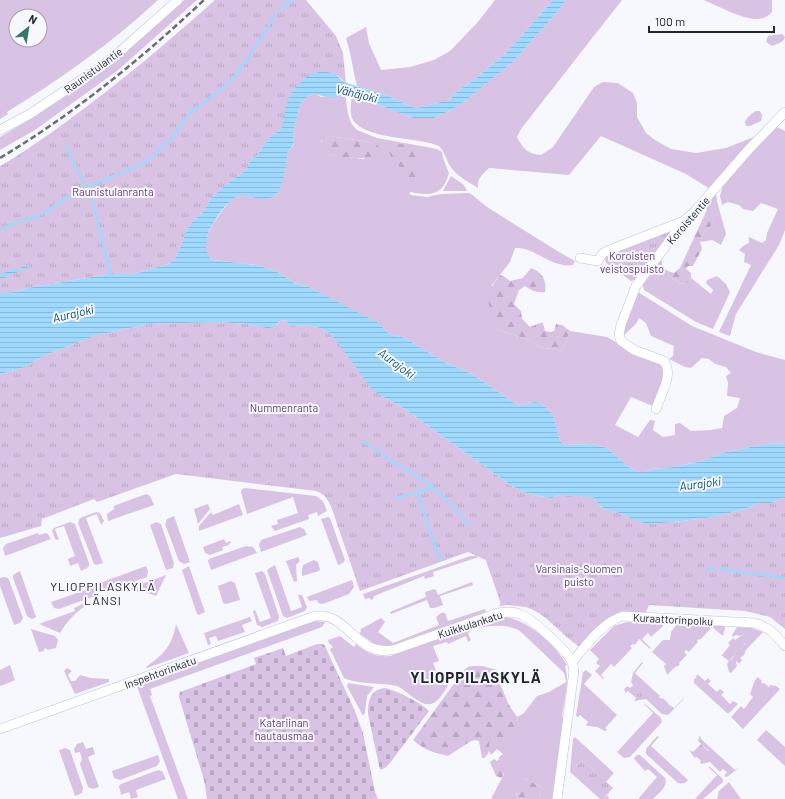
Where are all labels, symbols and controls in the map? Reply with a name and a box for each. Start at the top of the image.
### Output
north arrow [8,8,48,48]
scale bar [649,8,774,34]
text: N [27,11,40,26]
text: 100 m [655,14,685,28]
street label: Raunistulantie [61,44,125,96]
water label: Vähäjoki [335,81,379,105]
park label: Raunistulanranta [72,185,154,198]
street label: Koroistentie [664,193,712,246]
park label: Koroisten veistospuisto [600,249,664,275]
water label: Aurajoki [51,301,95,325]
water label: Aurajoki [376,345,418,381]
park label: Nummenranta [250,401,318,414]
water label: Aurajoki [678,474,722,492]
park label: Varsinais-Suomen puisto [536,562,622,588]
district label: YLIOPPILASKYLÄ LÄNSI [50,579,156,607]
street label: Kuikkulankatu [436,607,504,641]
street label: Kuraattorinpolku [633,610,714,628]
street label: Inspehtorinkatu [122,653,198,691]
district label: YLIOPPILASKYLÄ [410,668,542,686]
park label: Katariinan hautausmaa [255,716,313,742]

